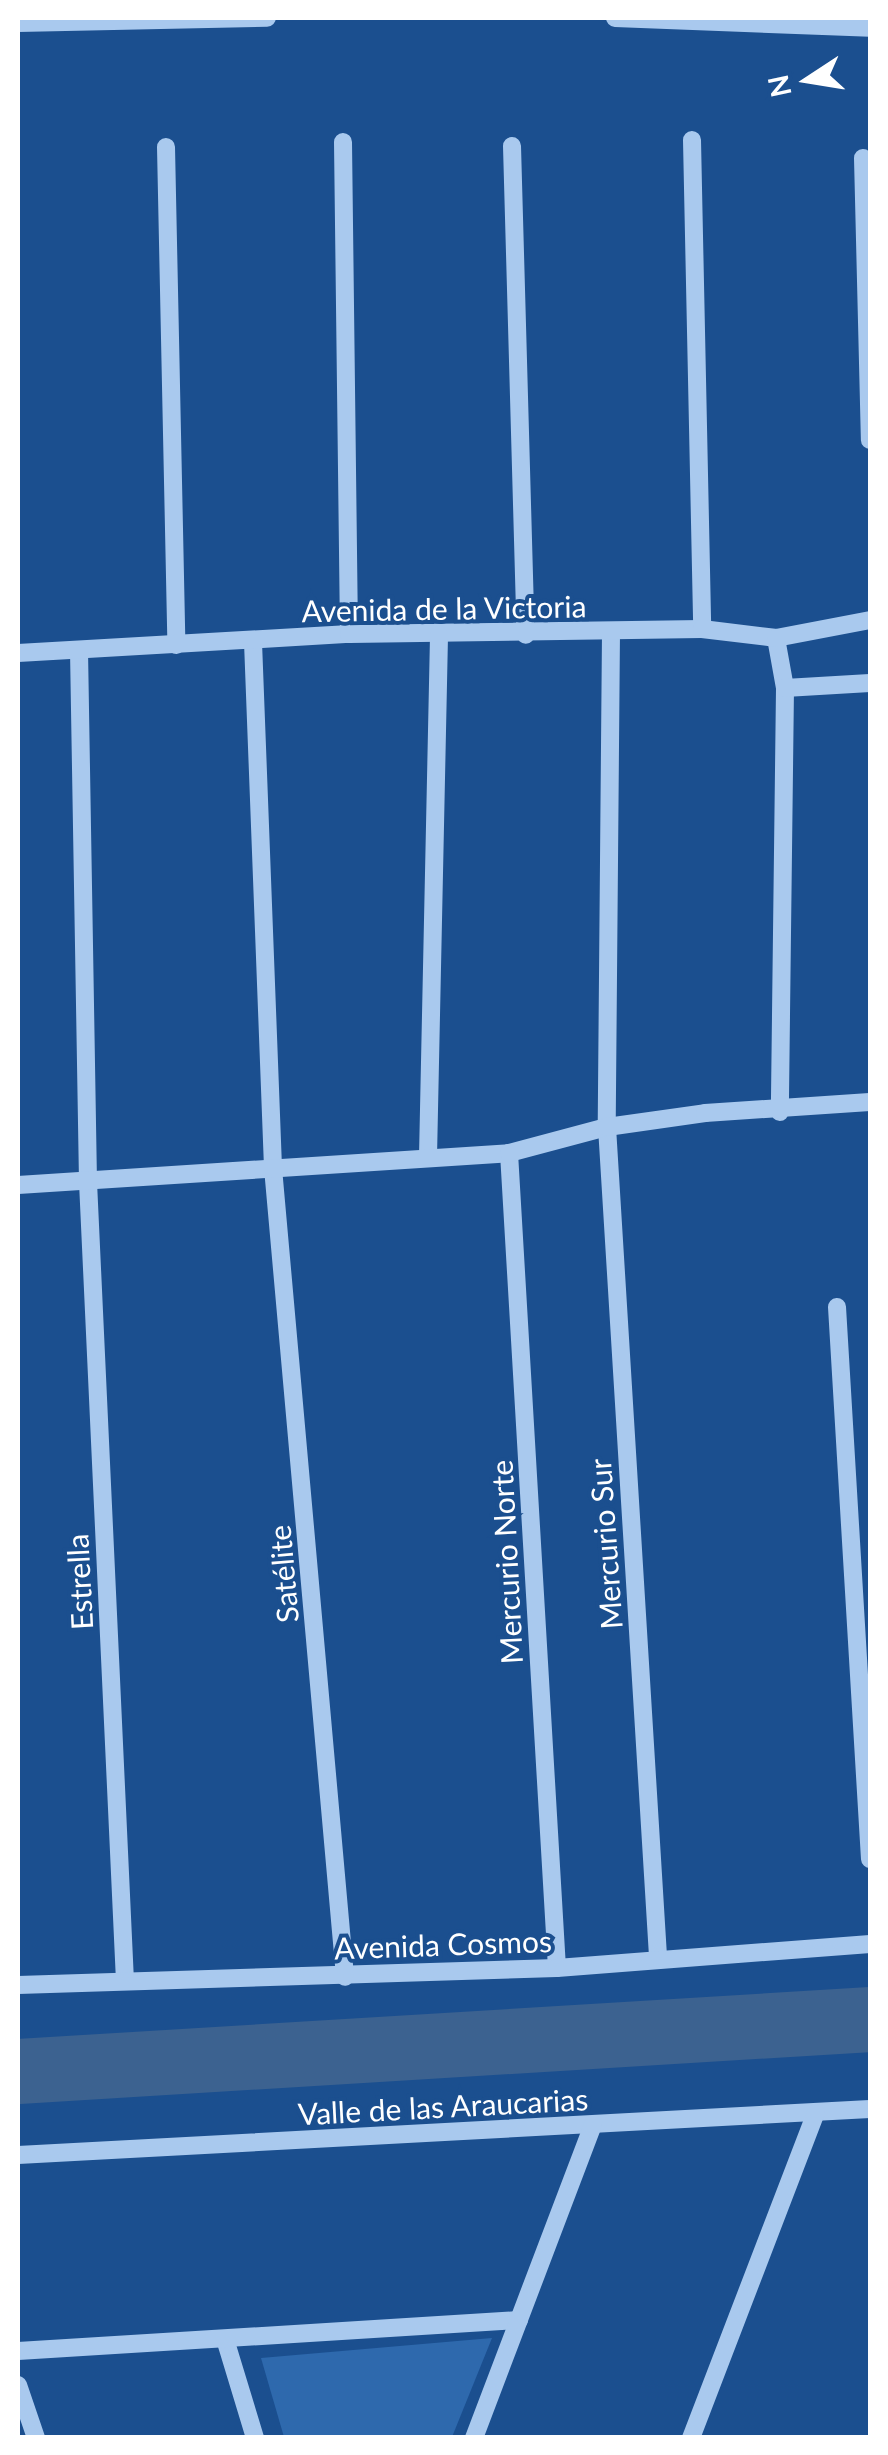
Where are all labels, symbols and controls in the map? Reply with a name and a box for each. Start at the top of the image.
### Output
north arrow [758,30,858,130]
text: N [760,72,798,100]
street label: Avenida de la Victoria [301,588,587,628]
street label: Mercurio Sur [581,1457,629,1631]
street label: Mercurio Norte [483,1459,529,1665]
street label: Satélite [261,1524,305,1624]
street label: Estrella [59,1533,99,1631]
street label: Avenida Cosmos [334,1922,552,1966]
street label: Valle de las Araucarias [297,2080,589,2132]

